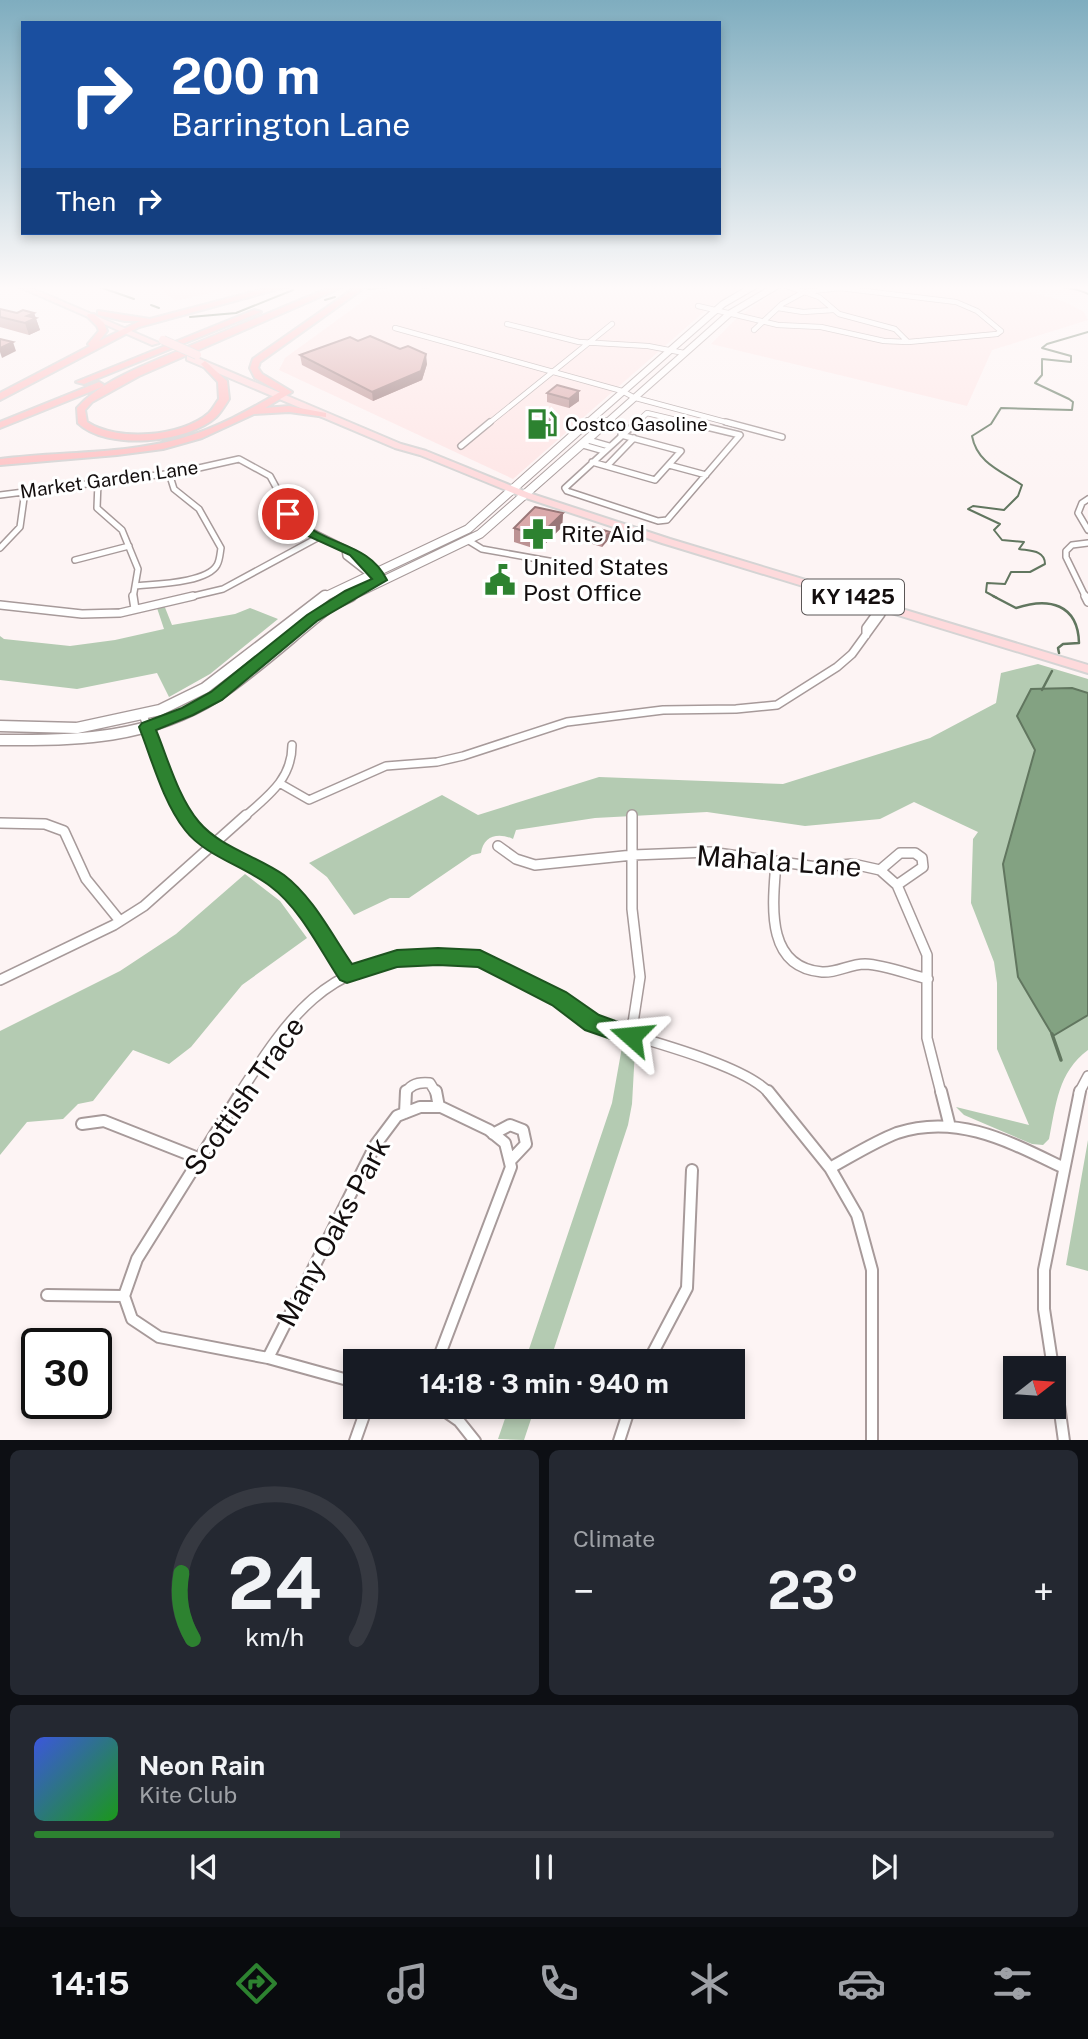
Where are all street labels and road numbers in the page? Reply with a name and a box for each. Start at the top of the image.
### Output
street label: Market Garden Lane [19,456,199,502]
road number: KY 1425 [802,580,904,614]
street label: Mahala Lane [695,838,863,883]
street label: Scottish Trace [177,1010,310,1181]
street label: Many Oaks Park [269,1132,396,1332]

